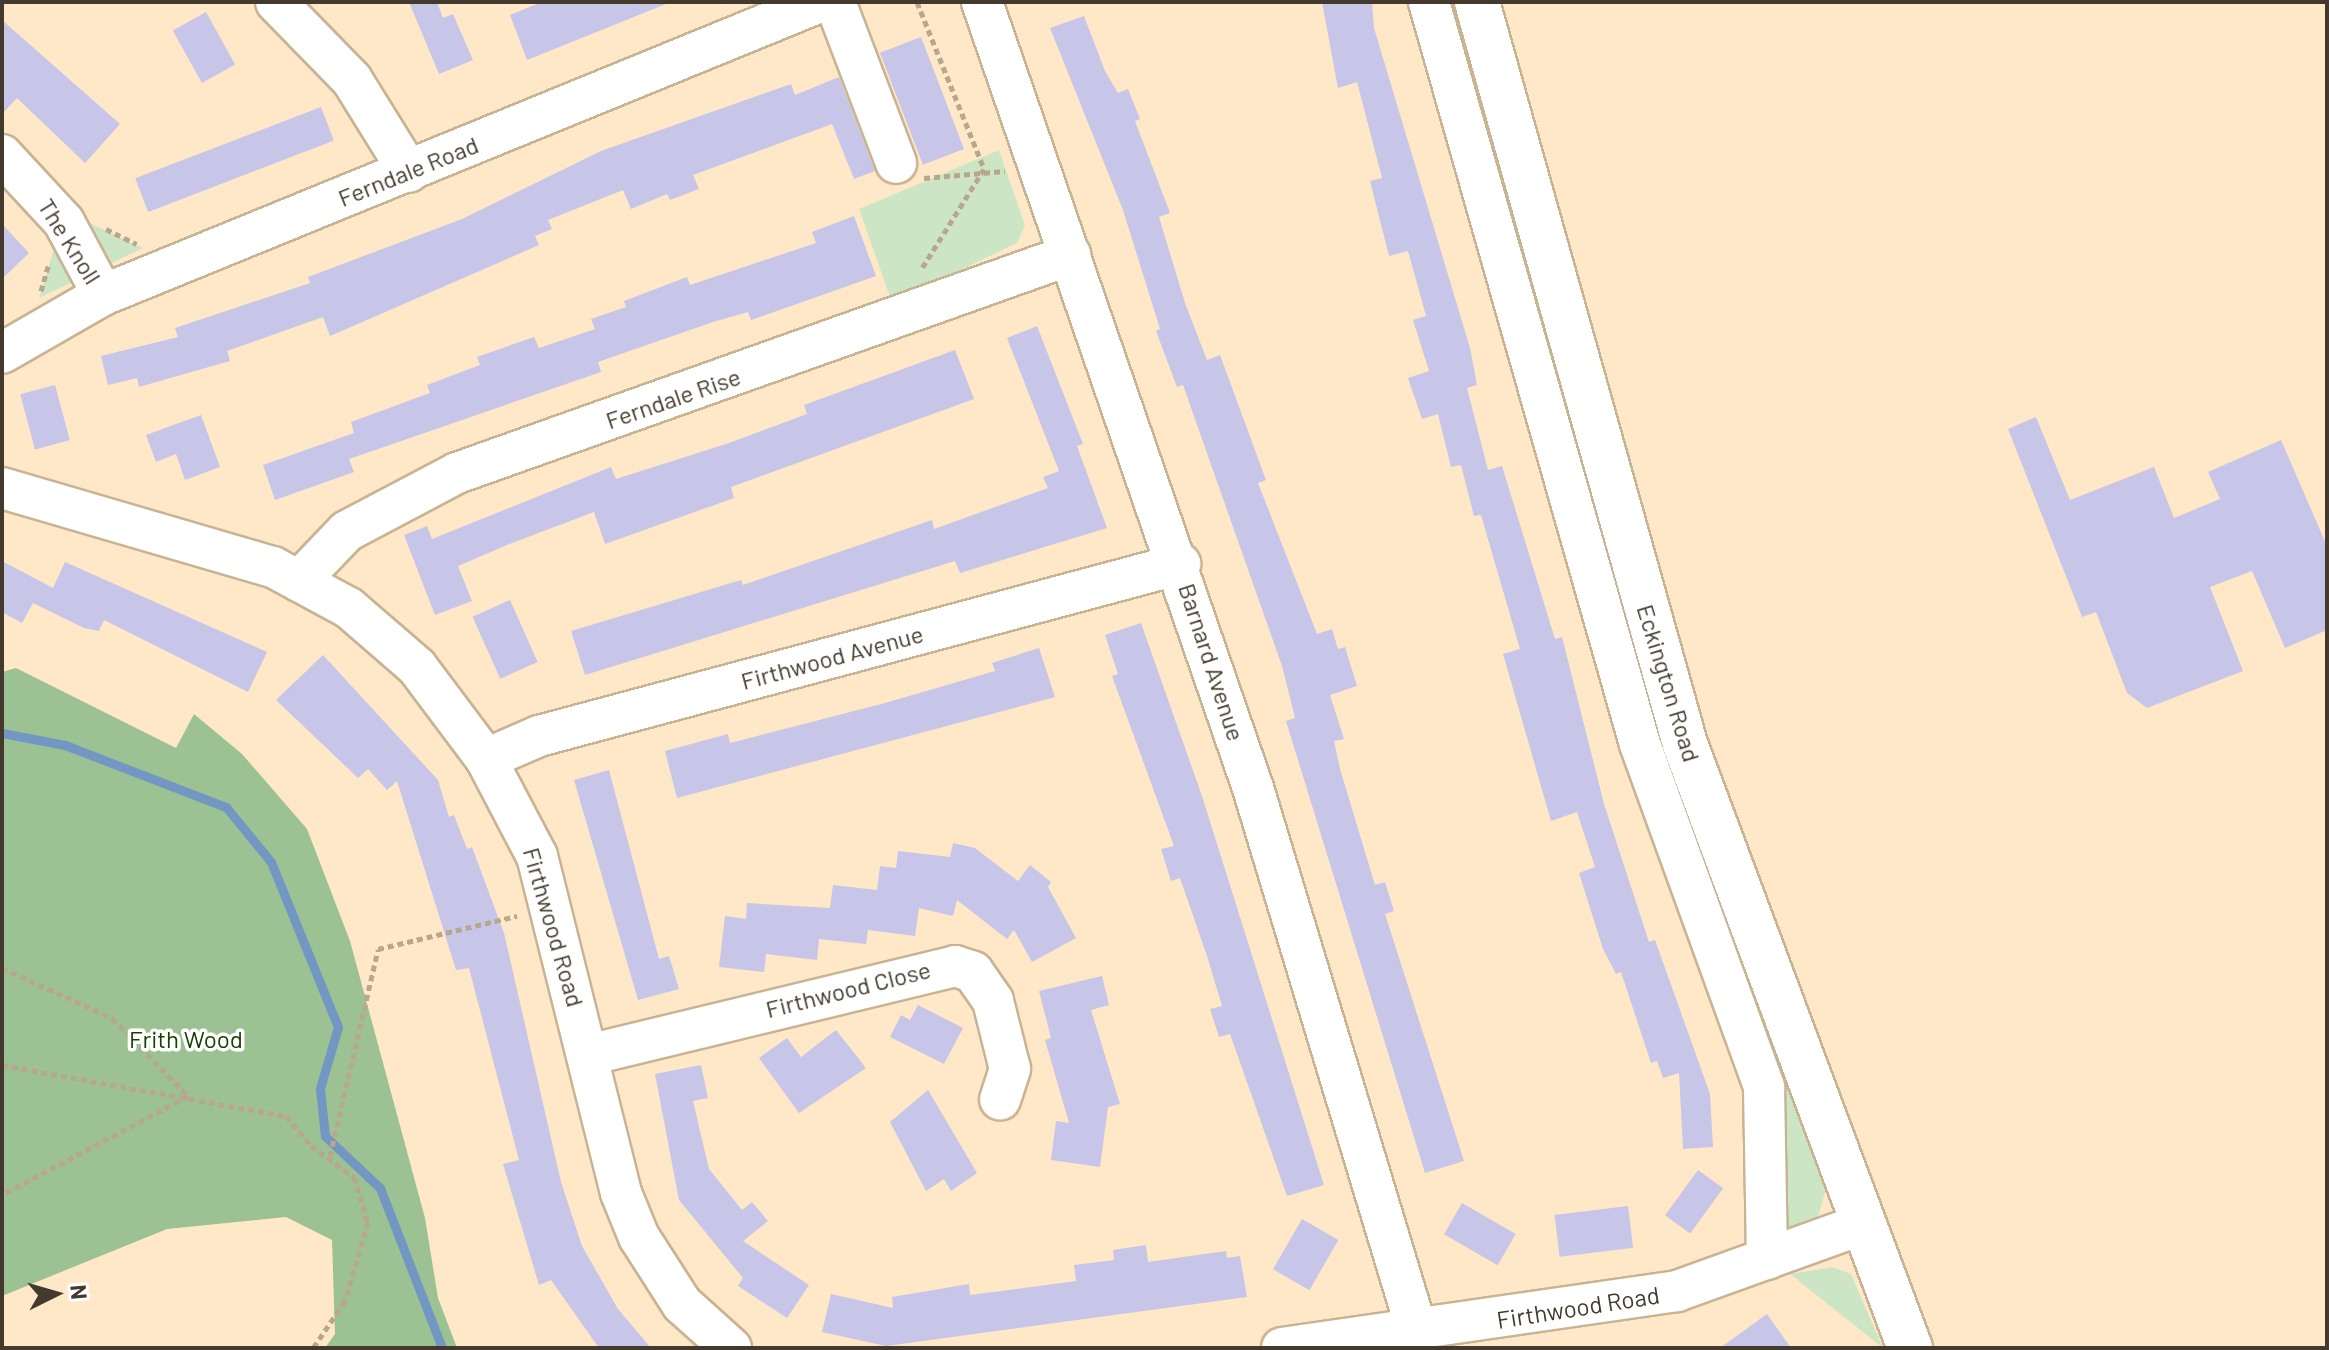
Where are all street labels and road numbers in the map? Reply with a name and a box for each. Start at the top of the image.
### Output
street label: Ferndale Road [334,130,482,212]
street label: The Knoll [32,193,108,289]
street label: Ferndale Rise [602,361,744,435]
street label: Barnard Avenue [1173,580,1251,744]
street label: Eckington Road [1631,601,1707,765]
street label: Firthwood Avenue [738,619,926,695]
street label: Firthwood Road [518,844,590,1010]
street label: Firthwood Close [763,955,933,1023]
street label: Firthwood Road [1495,1280,1661,1334]

